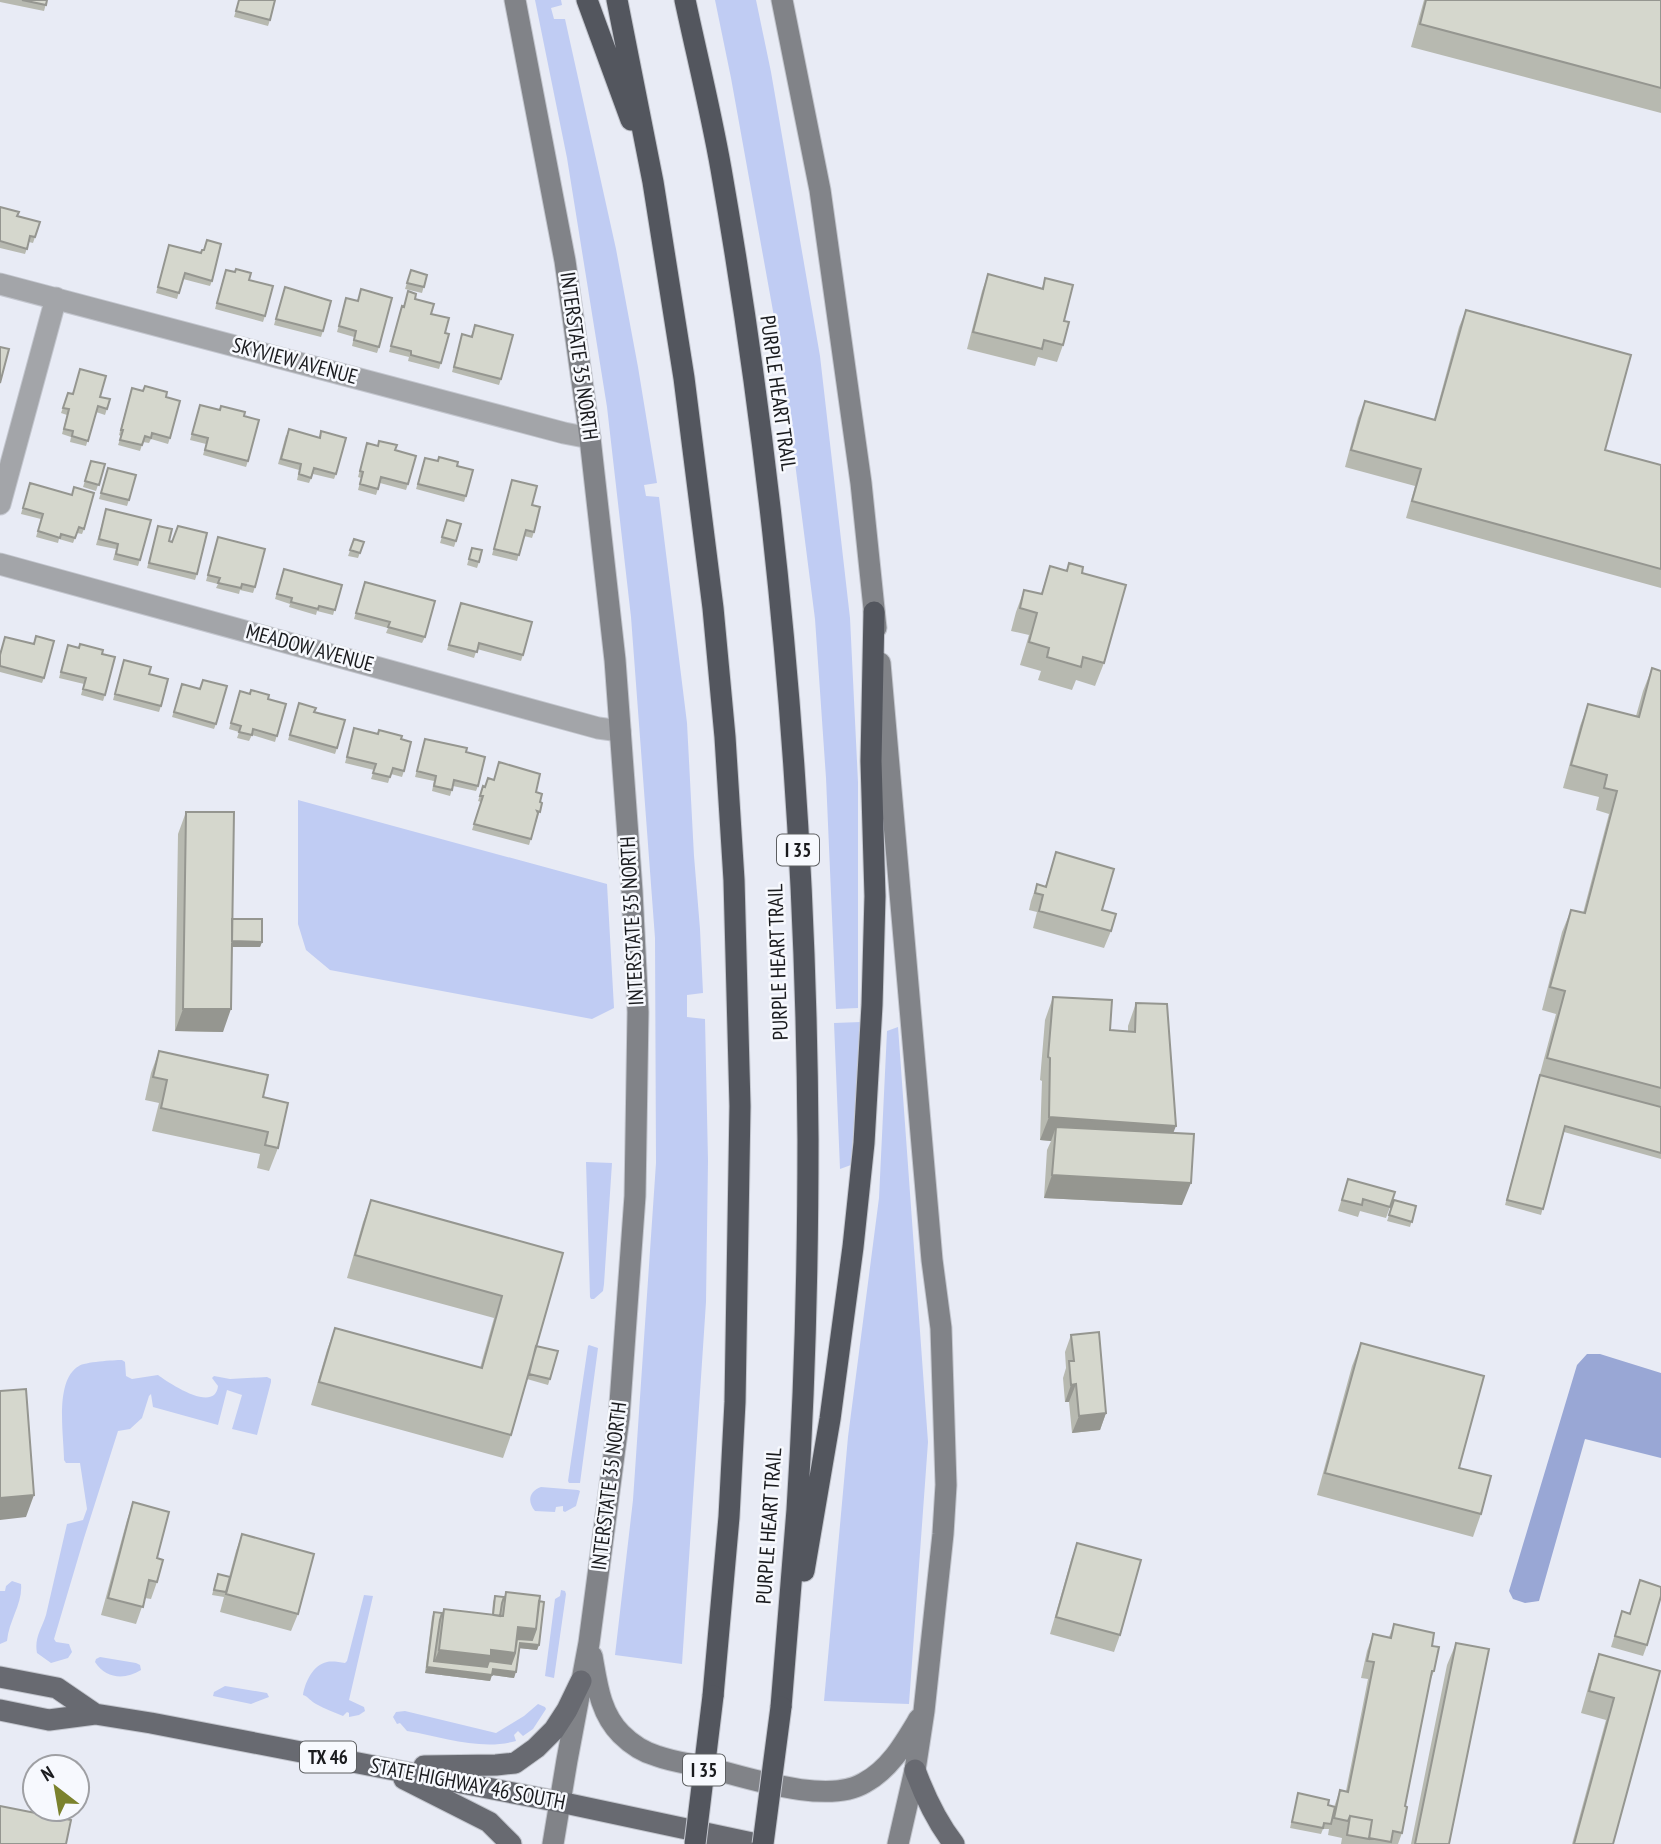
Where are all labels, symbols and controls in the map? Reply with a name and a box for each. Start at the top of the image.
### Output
street label: INTERSTATE 35 NORTH [554,270,605,442]
street label: PURPLE HEART TRAIL [754,314,803,473]
street label: SKYVIEW AVENUE [230,331,361,390]
street label: MEADOW AVENUE [243,618,377,678]
road number: I 35 [777,834,819,866]
street label: INTERSTATE 35 NORTH [614,836,649,1006]
street label: PURPLE HEART TRAIL [761,883,794,1041]
street label: INTERSTATE 35 NORTH [585,1400,632,1572]
street label: PURPLE HEART TRAIL [750,1447,787,1605]
road number: TX 46 [300,1742,356,1772]
street label: STATE HIGHWAY 46 SOUTH [368,1751,568,1816]
north arrow [21,1753,91,1823]
road number: I 35 [683,1754,725,1786]
text: N [37,1760,58,1786]

